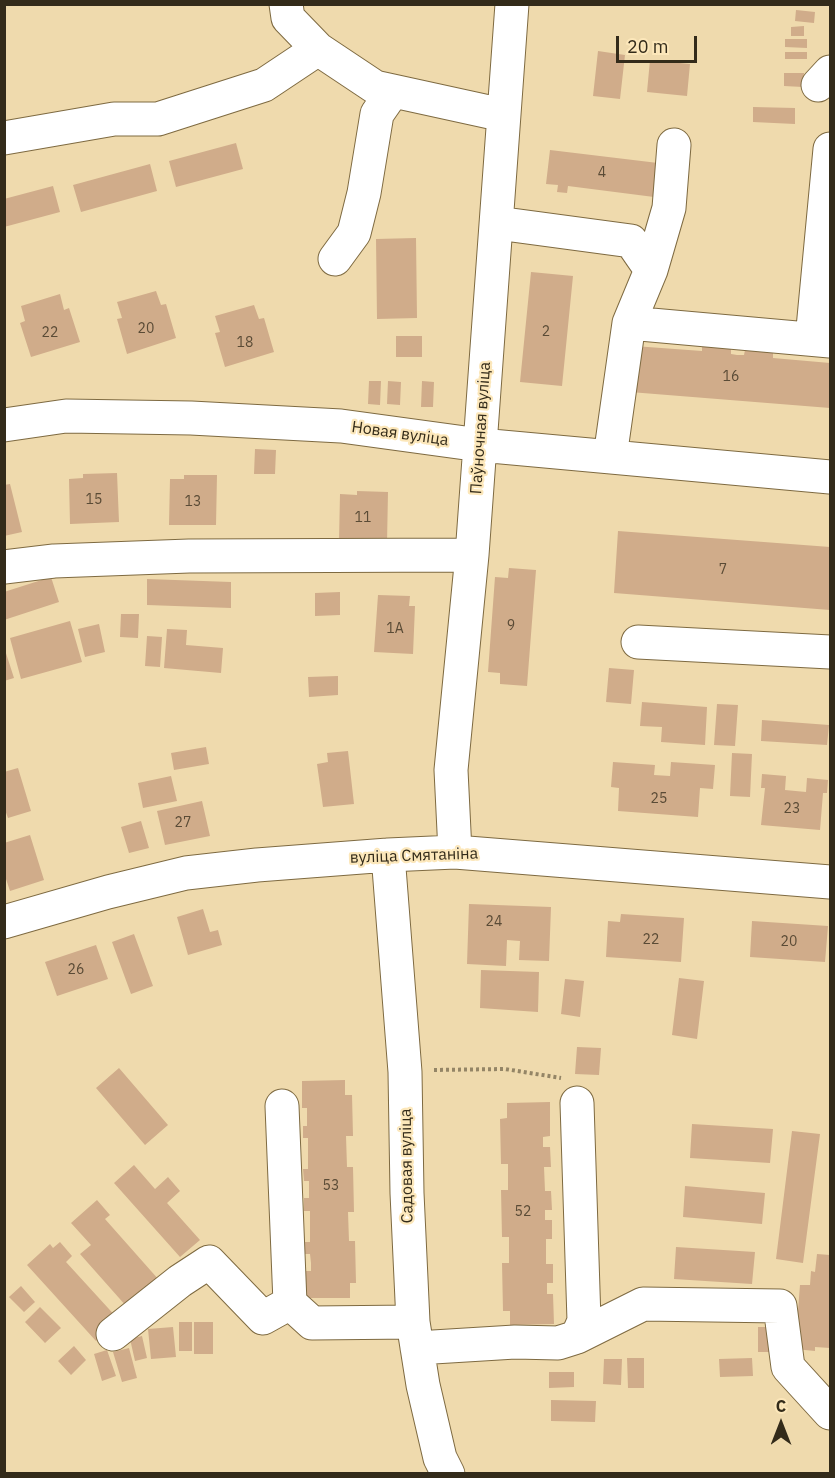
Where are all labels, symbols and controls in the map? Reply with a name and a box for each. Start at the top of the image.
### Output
scale bar [619,24,700,62]
text: 20 m [627,35,669,58]
house number: 4 [598,165,606,181]
house number: 20 [138,321,154,337]
house number: 2 [542,324,550,340]
house number: 22 [42,325,58,341]
house number: 18 [237,335,253,351]
street label: Паўночная вуліца [467,361,495,495]
house number: 16 [723,369,739,385]
street label: Новая вуліца [350,418,450,450]
house number: 15 [86,492,102,508]
house number: 13 [185,494,201,510]
house number: 11 [355,510,371,526]
house number: 7 [719,562,727,578]
house number: 9 [507,618,515,634]
house number: 1А [386,621,404,637]
house number: 25 [651,791,667,807]
house number: 23 [784,801,800,817]
house number: 27 [175,815,191,831]
street label: вуліца Смятаніна [350,844,478,868]
house number: 24 [486,914,502,930]
house number: 22 [643,932,659,948]
house number: 20 [781,934,797,950]
house number: 26 [68,962,84,978]
street label: Садовая вуліца [396,1108,418,1224]
house number: 53 [323,1178,339,1194]
house number: 52 [515,1204,531,1220]
north arrow [751,1394,811,1454]
text: С [776,1396,786,1416]

